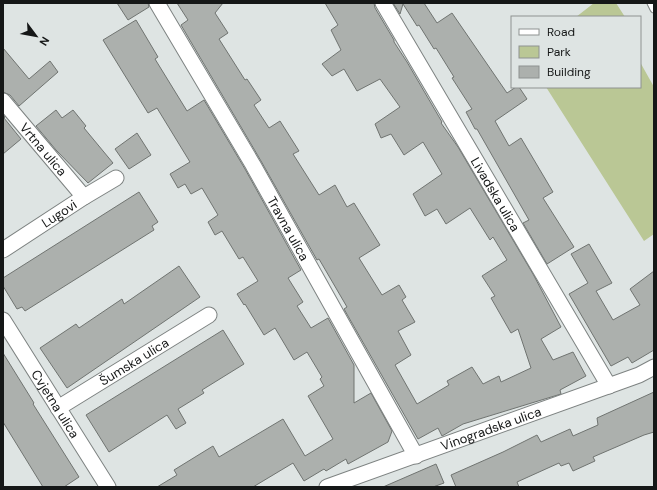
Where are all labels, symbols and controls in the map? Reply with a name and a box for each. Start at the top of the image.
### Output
north arrow [16,16,56,56]
legend [511,16,641,88]
text: Road [547,24,575,40]
text: N [36,34,53,48]
text: Park [547,44,571,60]
text: Building [547,64,591,80]
street label: Vrtna ulica [16,119,70,180]
street label: Livadska ulica [467,154,524,235]
street label: Travna ulica [263,194,313,264]
street label: Lugovi [38,196,80,231]
street label: Šumska ulica [96,334,172,389]
street label: Cvjetna ulica [27,367,83,441]
street label: Vinogradska ulica [438,403,544,455]

